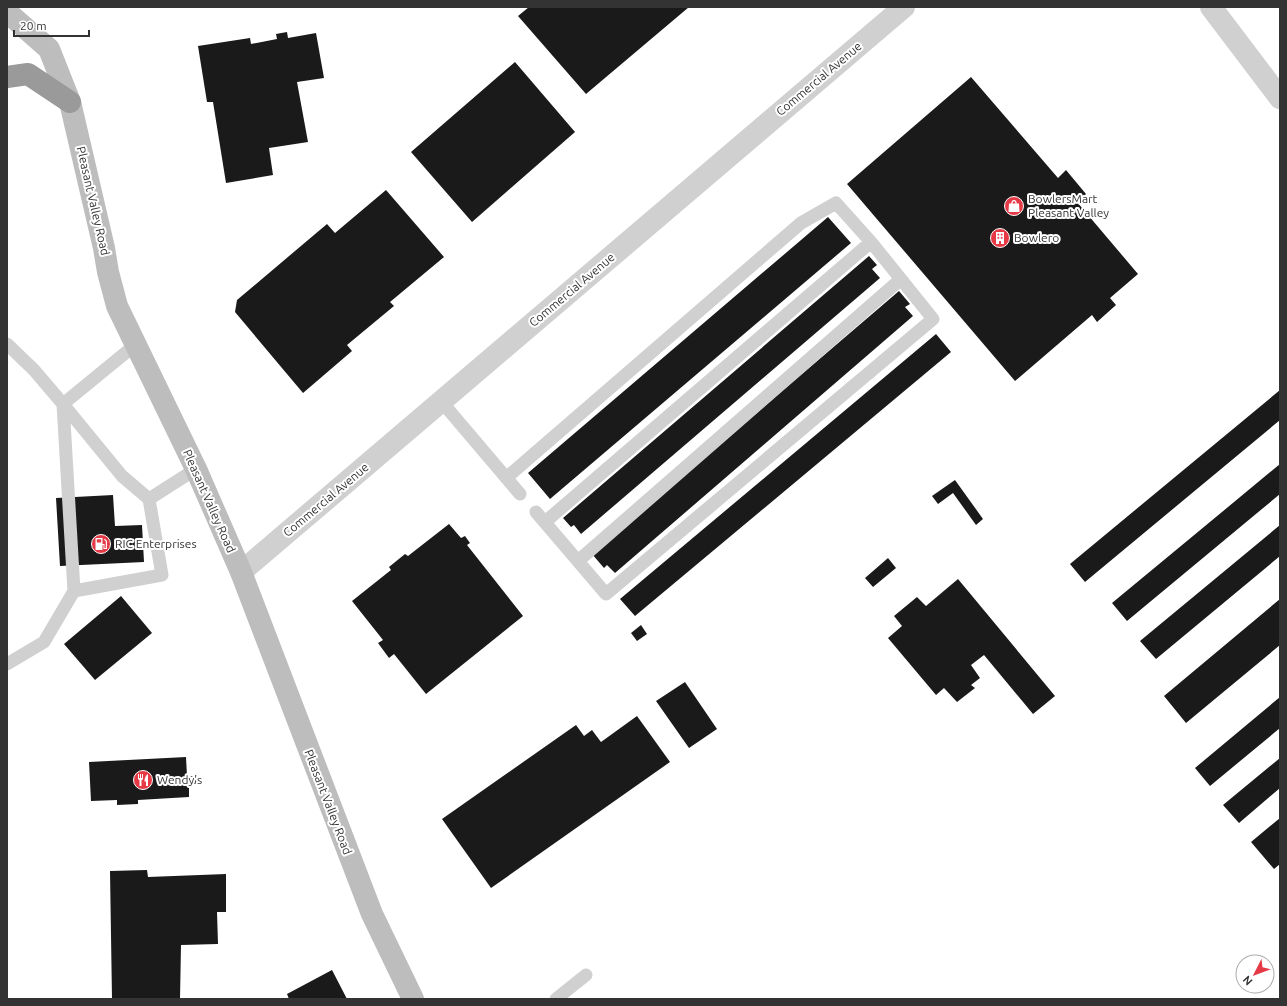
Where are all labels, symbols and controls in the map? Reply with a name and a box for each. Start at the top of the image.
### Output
scale bar [14,12,89,38]
text: 20 m [20,19,47,32]
street label: Commercial Avenue [773,39,864,118]
street label: Pleasant Valley Road [75,145,112,257]
place label: BowlersMart Pleasant Valley [1028,192,1109,219]
shop icon: BowlersMart Pleasant Valley [1003,195,1025,217]
building icon: Bowlero [989,227,1011,249]
place label: Bowlero [1014,231,1059,244]
street label: Commercial Avenue [526,250,617,329]
street label: Pleasant Valley Road [181,447,238,554]
street label: Commercial Avenue [280,460,371,539]
fuel station icon: RIC Enterprises [90,533,112,555]
place label: RIC Enterprises [115,537,197,550]
street label: Pleasant Valley Road [302,747,355,856]
restaurant icon: Wendy's [132,769,154,791]
place label: Wendy's [157,773,202,786]
north arrow [1235,954,1275,994]
text: N [1240,974,1255,988]

